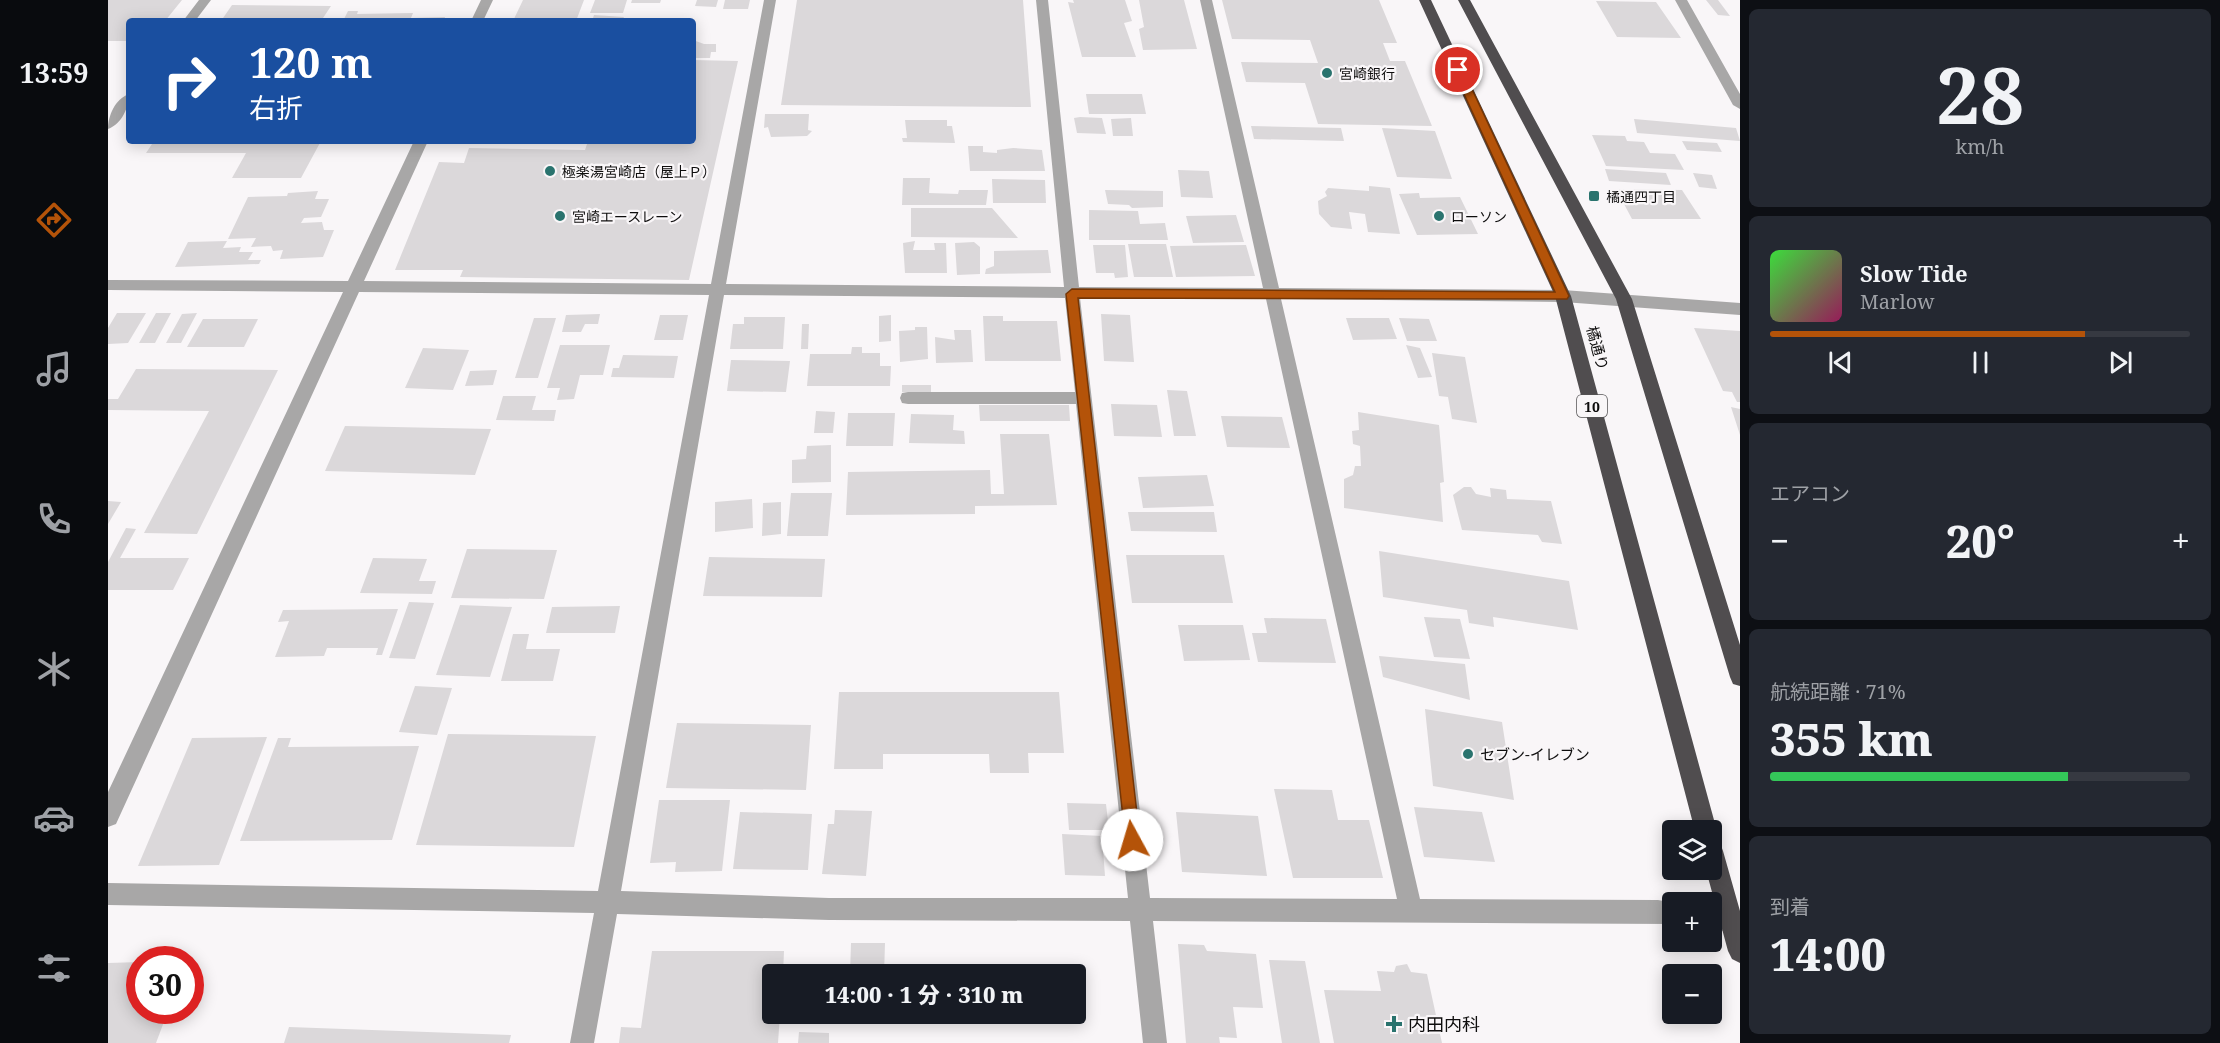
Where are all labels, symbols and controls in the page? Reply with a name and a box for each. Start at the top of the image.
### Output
text: 120 m [249,33,373,90]
text: 28 [1936,41,2024,147]
icon: right [150,42,228,120]
pin [1432,44,1483,95]
icon: arrive [1441,53,1474,86]
text: 13:59 [19,54,89,91]
place label: 宮崎銀行 [1339,64,1395,83]
marker: 宮崎銀行 [1320,66,1334,80]
text: 右折 [249,89,303,126]
text: km/h [1955,133,2005,160]
place label: 極楽湯宮崎店（屋上Ｐ） [562,162,716,181]
marker: 極楽湯宮崎店（屋上Ｐ） [543,164,557,178]
place label: 橘通四丁目 [1606,187,1676,206]
marker: 橘通四丁目 [1587,189,1601,203]
icon: directions [33,199,75,241]
place label: 宮崎エースレーン [572,207,683,226]
place label: ローソン [1451,207,1507,226]
marker: 宮崎エースレーン [553,209,567,223]
marker: ローソン [1432,209,1446,223]
text: Slow Tide [1860,258,1968,288]
text: Marlow [1860,288,1934,315]
street label: 橘通り [1583,324,1613,372]
icon: previous [1824,346,1857,379]
icon: pause [1964,346,1997,379]
icon: next [2104,346,2137,379]
icon: music [33,348,75,390]
road number: 10 [1577,395,1607,417]
text: エアコン [1770,480,1850,507]
icon: phone [33,498,75,540]
text: 20° [1946,510,2015,571]
text: − [1770,518,1789,563]
text: + [2172,518,2190,563]
icon: climate [33,648,75,690]
text: 航続距離 · 71% [1770,678,1906,705]
text: 355 km [1770,708,1933,769]
place label: セブン-イレブン [1480,744,1590,764]
marker: セブン-イレブン [1461,747,1475,761]
icon: car [33,797,75,839]
position arrow [1100,808,1164,872]
map controls [1662,820,1722,1024]
button: layers [1662,820,1722,880]
button: + [1662,892,1722,952]
text: 到着 [1770,893,1810,920]
text: 14:00 [1770,923,1886,984]
speed limit sign: 30 [126,946,204,1024]
icon: filters [33,947,75,989]
button: − [1662,964,1722,1024]
text: 14:00 · 1 分 · 310 m [825,979,1023,1009]
place label: 内田内科 [1408,1012,1480,1036]
marker: 内田内科 [1385,1015,1403,1033]

